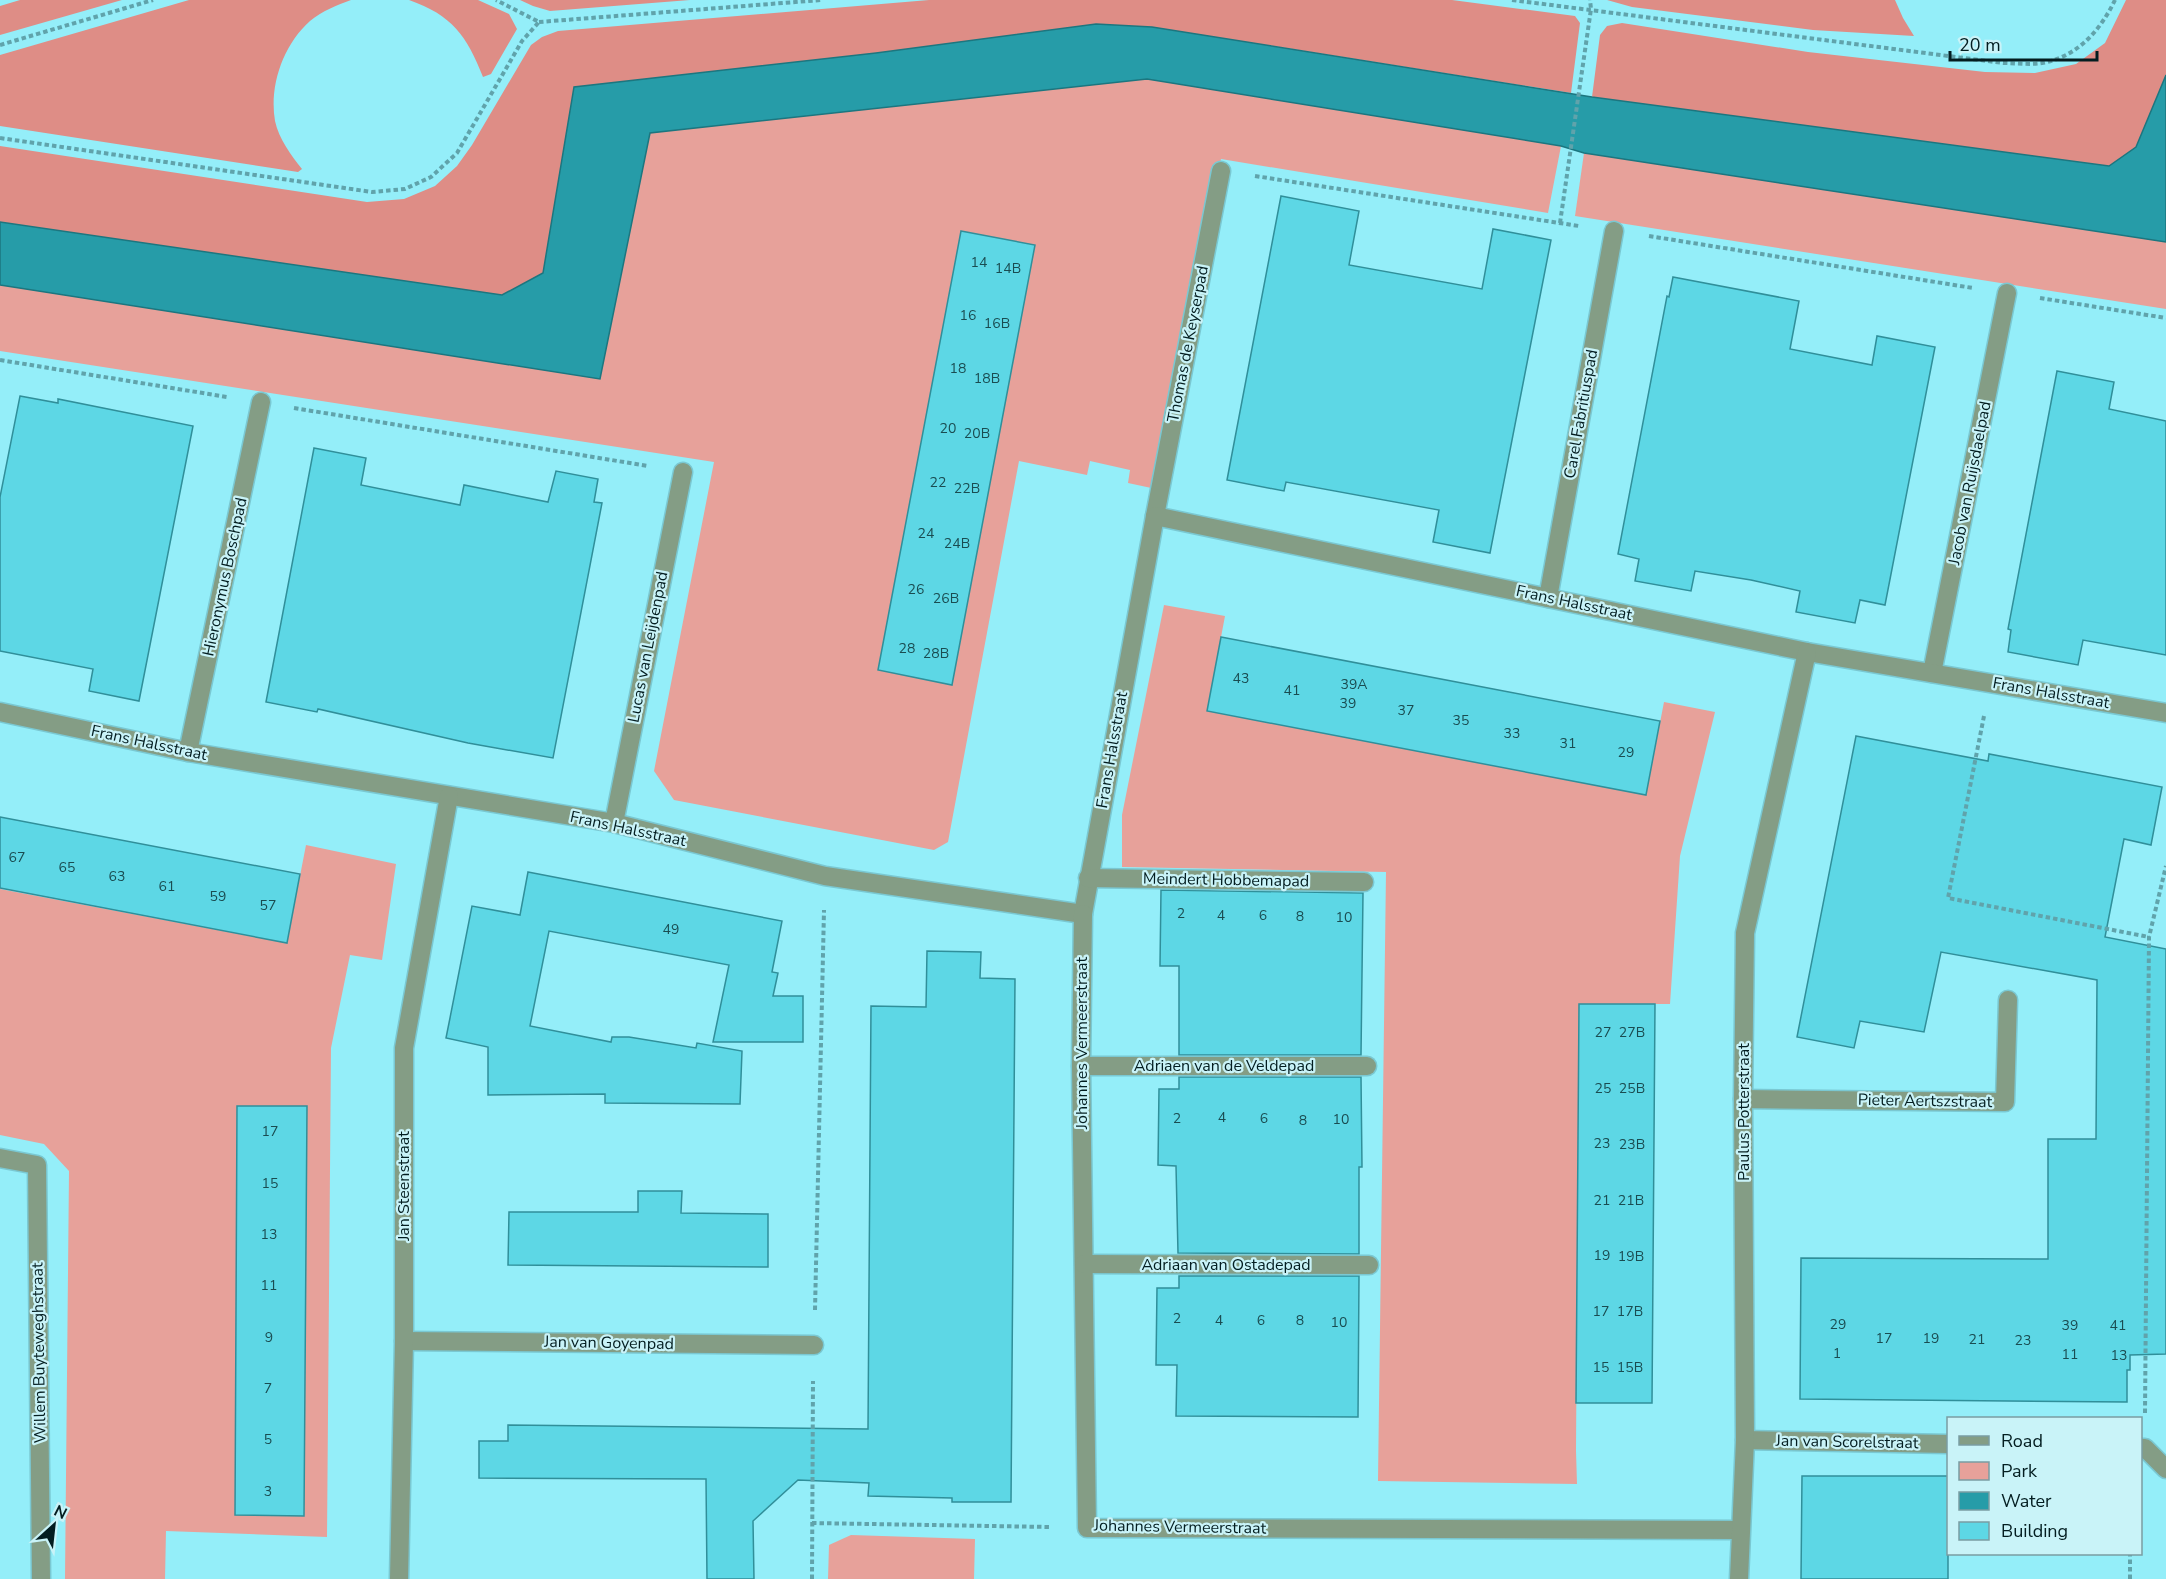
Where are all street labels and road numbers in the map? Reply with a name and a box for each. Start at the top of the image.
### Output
street label: Thomas de Keyserpad [1162,264,1214,424]
street label: Carel Fabritiuspad [1559,348,1603,480]
street label: Jacob van Ruijsdaelpad [1943,399,1997,568]
street label: Hieronymus Boschpad [197,496,253,658]
street label: Lucas van Leijdenpad [623,570,673,724]
street label: Frans Halsstraat [1514,580,1634,626]
street label: Frans Halsstraat [1991,672,2111,714]
street label: Frans Halsstraat [1091,690,1133,810]
street label: Frans Halsstraat [89,720,209,766]
street label: Frans Halsstraat [568,806,688,852]
street label: Meindert Hobbemapad [1143,868,1309,892]
street label: Johannes Vermeerstraat [1071,956,1093,1130]
street label: Paulus Potterstraat [1733,1043,1755,1181]
street label: Adriaen van de Veldepad [1134,1055,1314,1077]
street label: Pieter Aertszstraat [1858,1089,1993,1113]
street label: Jan Steenstraat [393,1131,415,1242]
street label: Adriaan van Ostadepad [1141,1254,1311,1276]
street label: Willem Buyteweghstraat [26,1262,52,1444]
street label: Jan van Goyenpad [543,1331,674,1355]
street label: Jan van Scorelstraat [1774,1430,1919,1454]
street label: Johannes Vermeerstraat [1093,1514,1267,1540]

